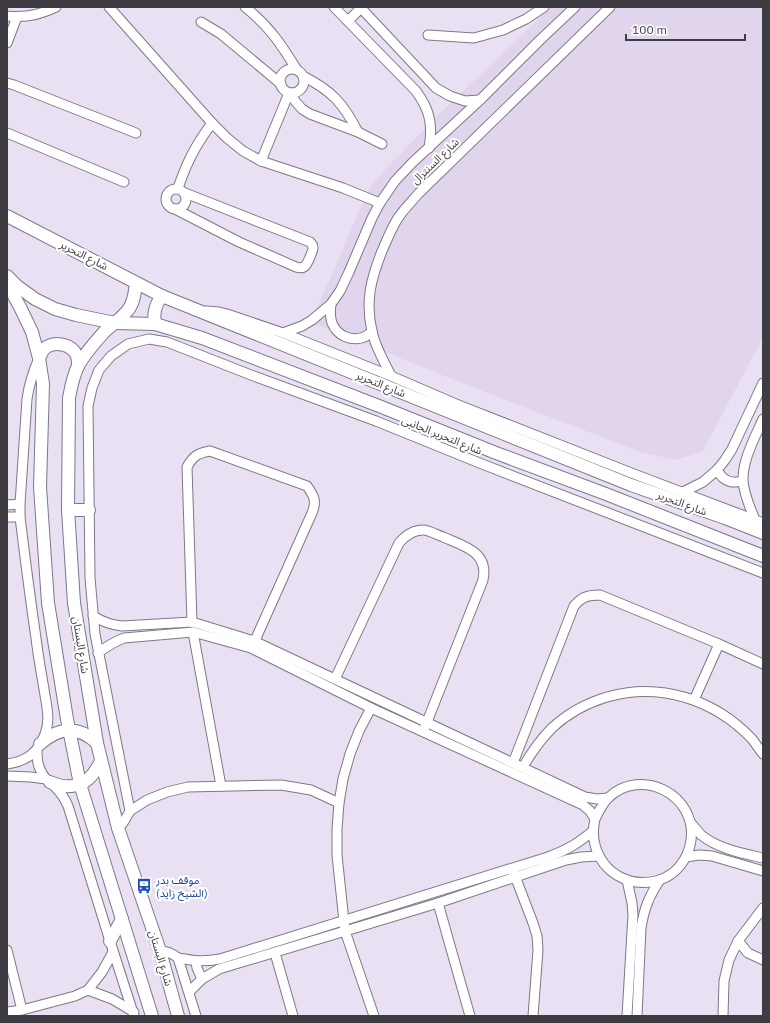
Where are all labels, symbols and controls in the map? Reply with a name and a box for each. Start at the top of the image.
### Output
scale bar [626,16,745,42]
text: 100 m [632,22,667,37]
street label: شارع السنترال [408,134,463,188]
street label: شارع التحرير [56,236,111,274]
street label: شارع التحرير [353,367,408,401]
street label: شارع التحرير الجانبى [399,413,485,459]
street label: شارع التحرير [654,487,709,520]
street label: شارع البستان [69,616,92,675]
place label: موقف بدر (الشيخ زايد) [155,873,208,901]
bus stop icon: موقف بدر (الشيخ زايد) [135,877,153,895]
street label: شارع البستان [145,928,176,988]

